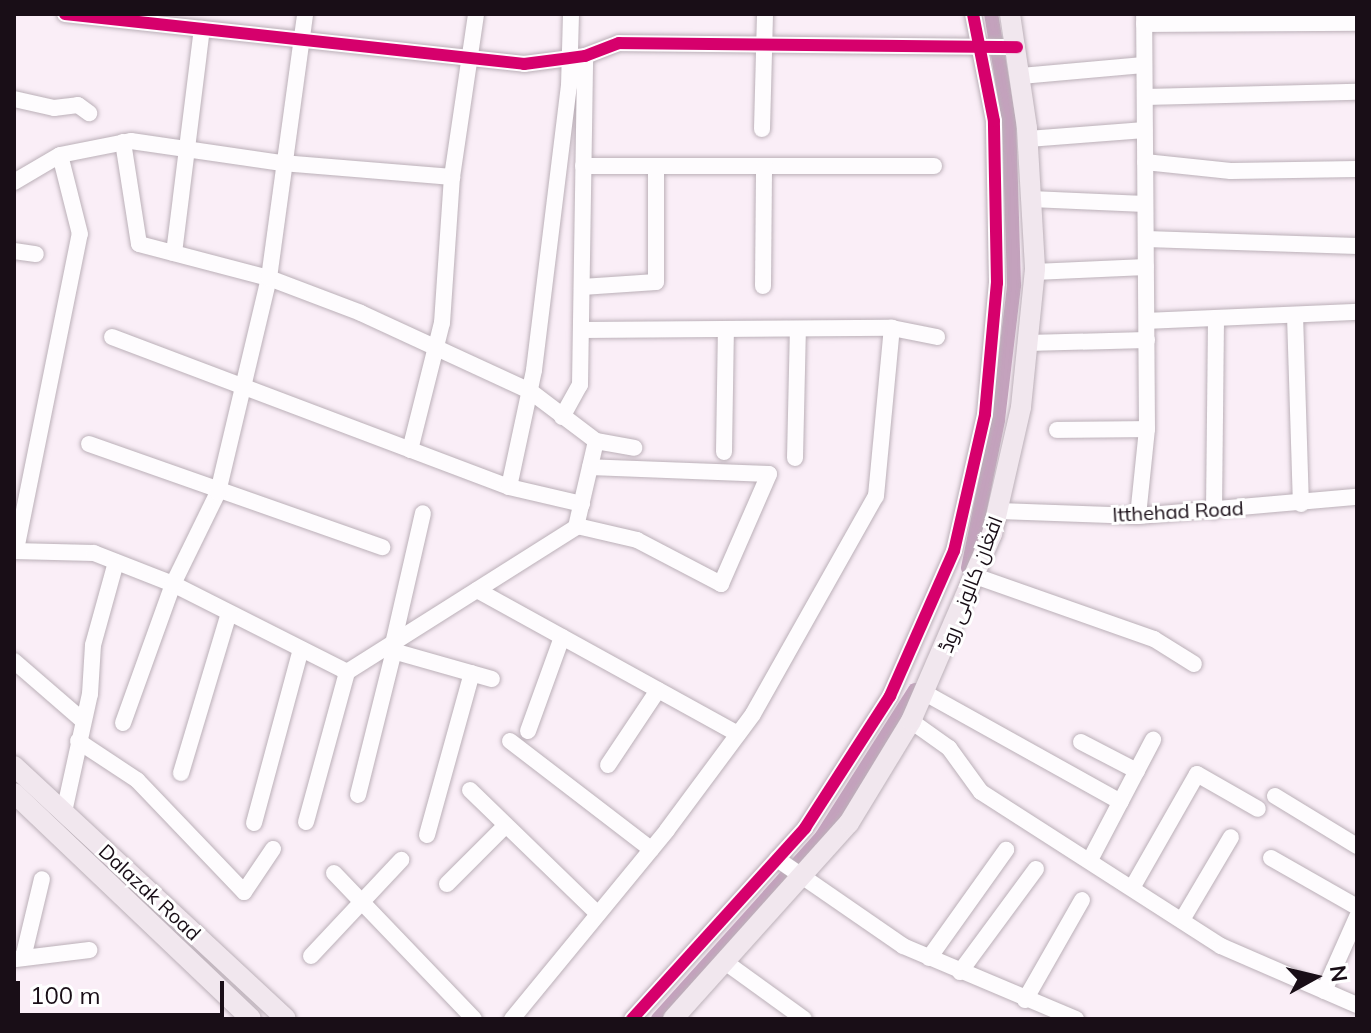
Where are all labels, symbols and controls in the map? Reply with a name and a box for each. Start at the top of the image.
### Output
street label: Itthehad Road [1112,496,1244,526]
street label: افغان کالونی روڈ [933,512,1007,656]
street label: Dalazak Road [94,839,206,945]
north arrow [1275,937,1355,1017]
text: N [1324,963,1354,984]
scale bar [20,965,228,1015]
text: 100 m [30,980,101,1010]

